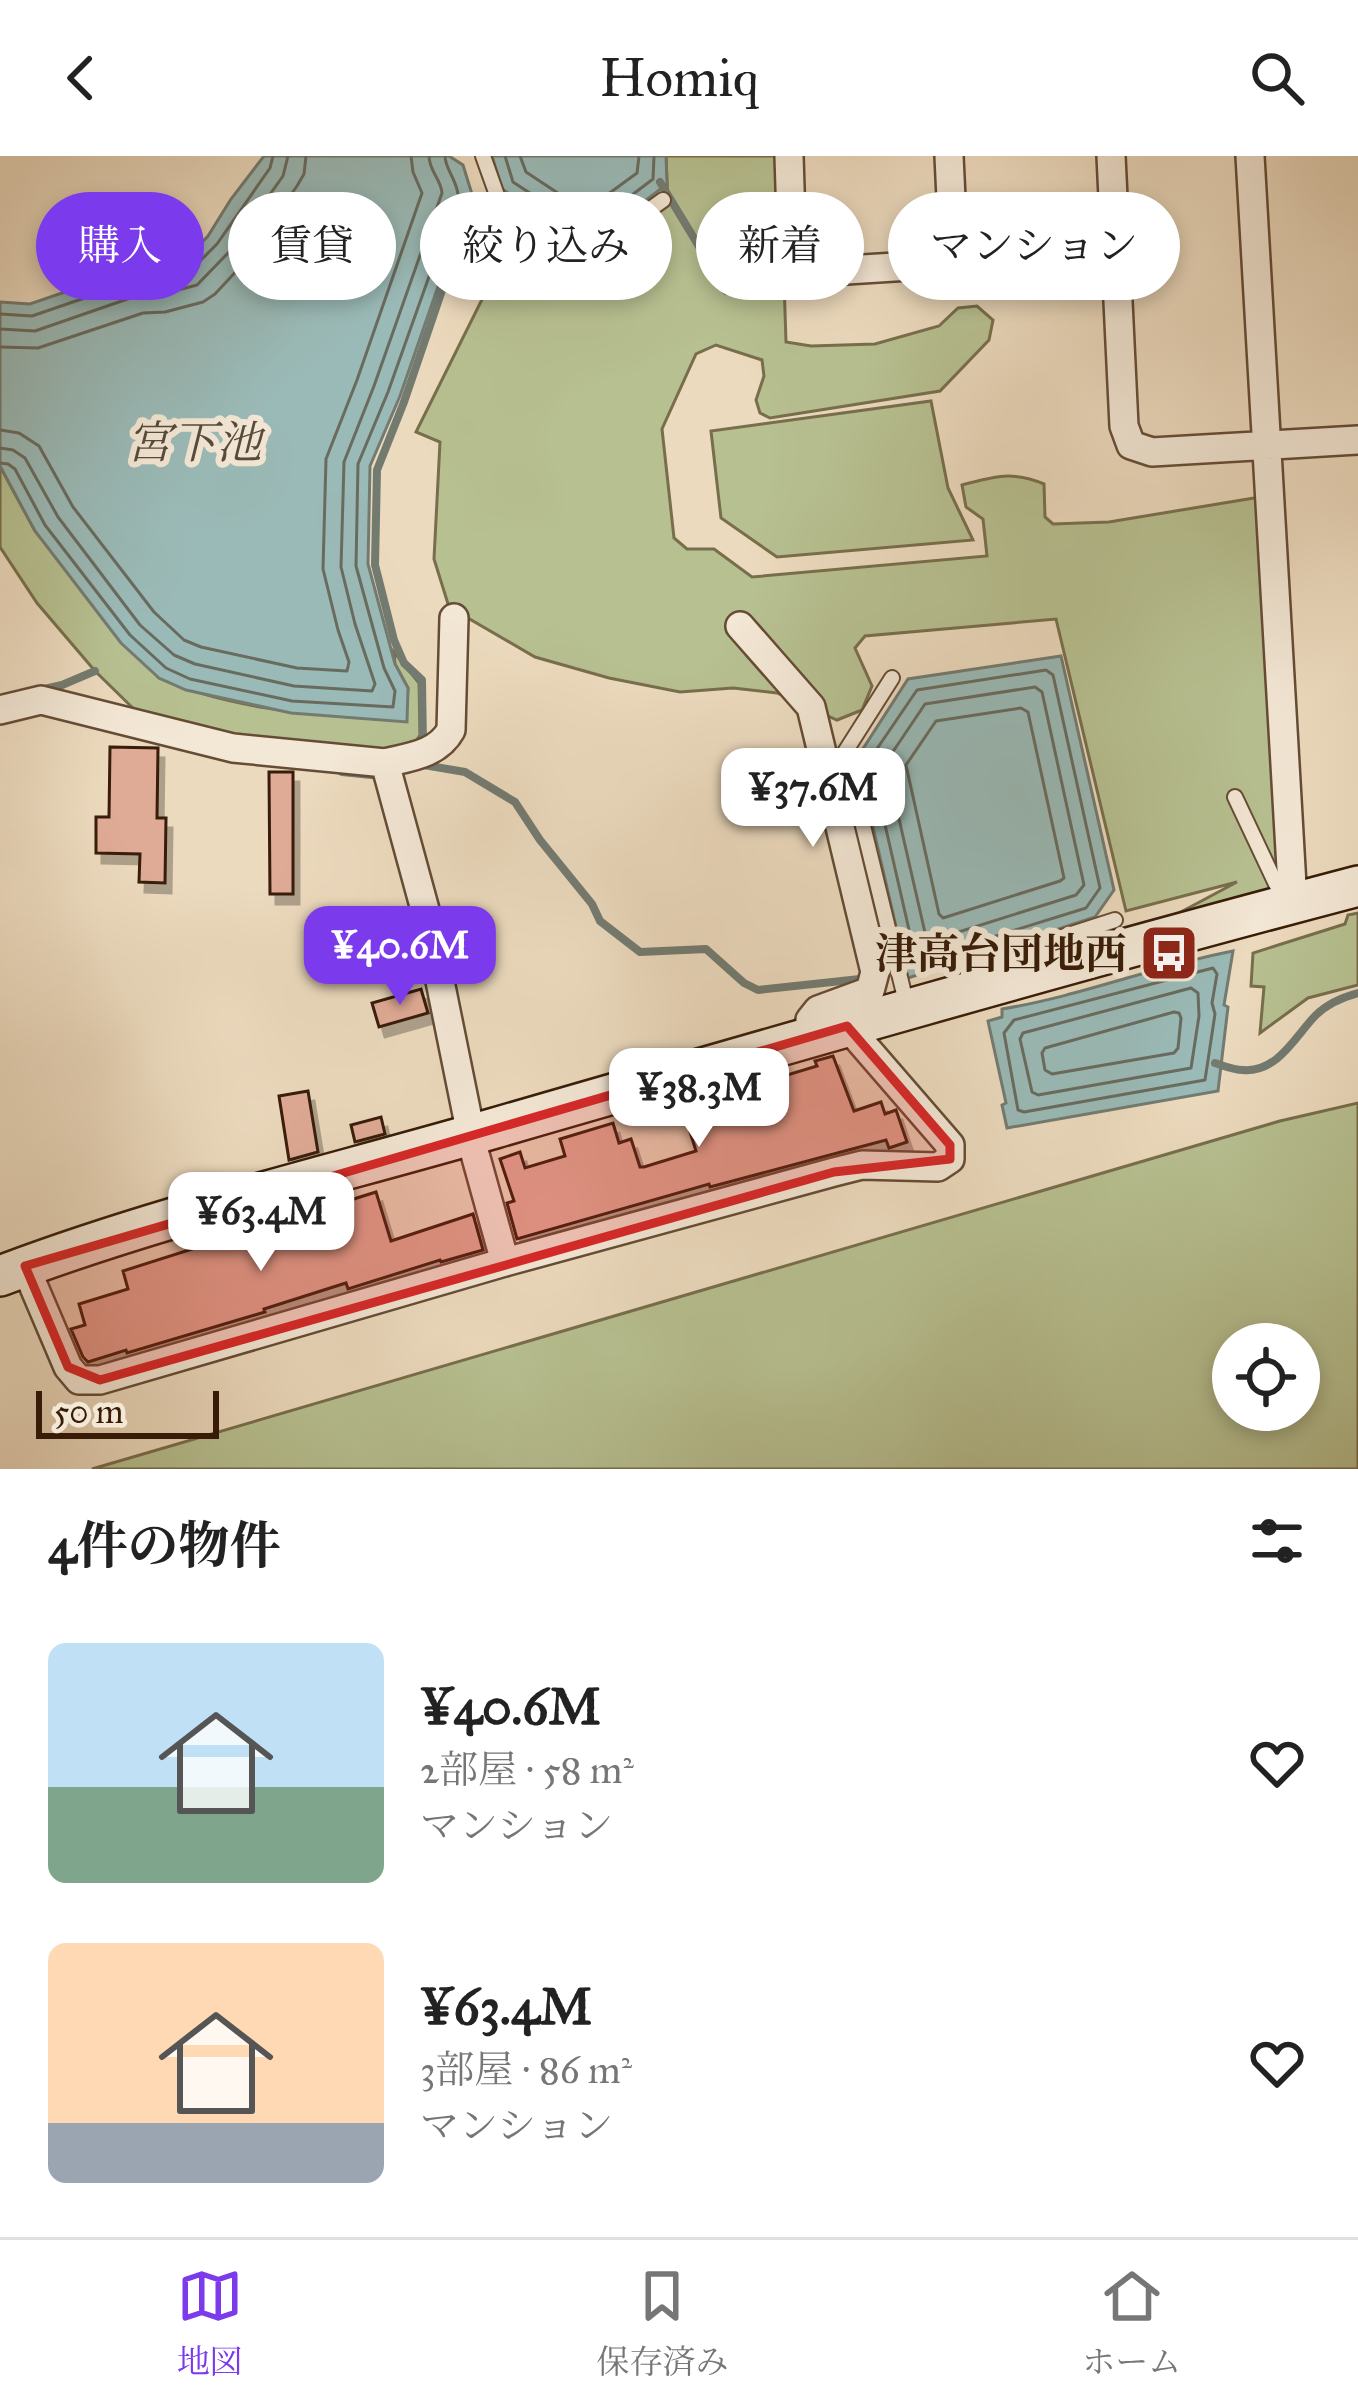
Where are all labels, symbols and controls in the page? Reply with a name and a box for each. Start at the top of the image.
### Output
icon: back [48,45,114,111]
text: Homiq [599,45,759,111]
icon: search [1244,45,1310,111]
chip: 購入 [36,192,204,300]
chip: 賃貸 [228,192,396,300]
chip: 絞り込み [420,192,672,300]
chip: 新着 [696,192,864,300]
chip: マンション [888,192,1180,300]
water label: 宮下池 [126,415,266,470]
pin: ¥37.6M [715,748,911,850]
text: ¥37.6M [748,763,878,811]
pin: ¥40.6M [302,906,498,1008]
text: ¥40.6M [331,921,469,969]
bus stop icon: 津高台団地西 [1138,922,1200,984]
place label: 津高台団地西 [875,928,1127,980]
pin: ¥38.3M [601,1048,797,1150]
text: ¥38.3M [636,1063,762,1111]
pin: ¥63.4M [163,1172,359,1274]
text: ¥63.4M [195,1187,327,1235]
map controls [1212,1323,1320,1431]
button: locate [1212,1323,1320,1431]
scale bar [36,1385,219,1438]
text: 50 m [54,1392,123,1432]
icon: filters [1244,1508,1310,1574]
text: 4件の物件 [48,1515,280,1577]
text: ¥40.6M [420,1676,601,1738]
icon: home [144,1691,288,1835]
icon: heart [1244,1730,1310,1796]
text: 2部屋 · 58 m² [420,1746,634,1794]
text: マンション [420,1802,613,1850]
text: ¥63.4M [420,1976,592,2038]
icon: home [144,1991,288,2135]
icon: heart [1244,2030,1310,2096]
text: 3部屋 · 86 m² [420,2046,632,2094]
text: マンション [420,2102,613,2150]
tab: 地図 [177,2263,243,2382]
tab: 保存済み [596,2263,728,2382]
tab: ホーム [1082,2263,1181,2382]

